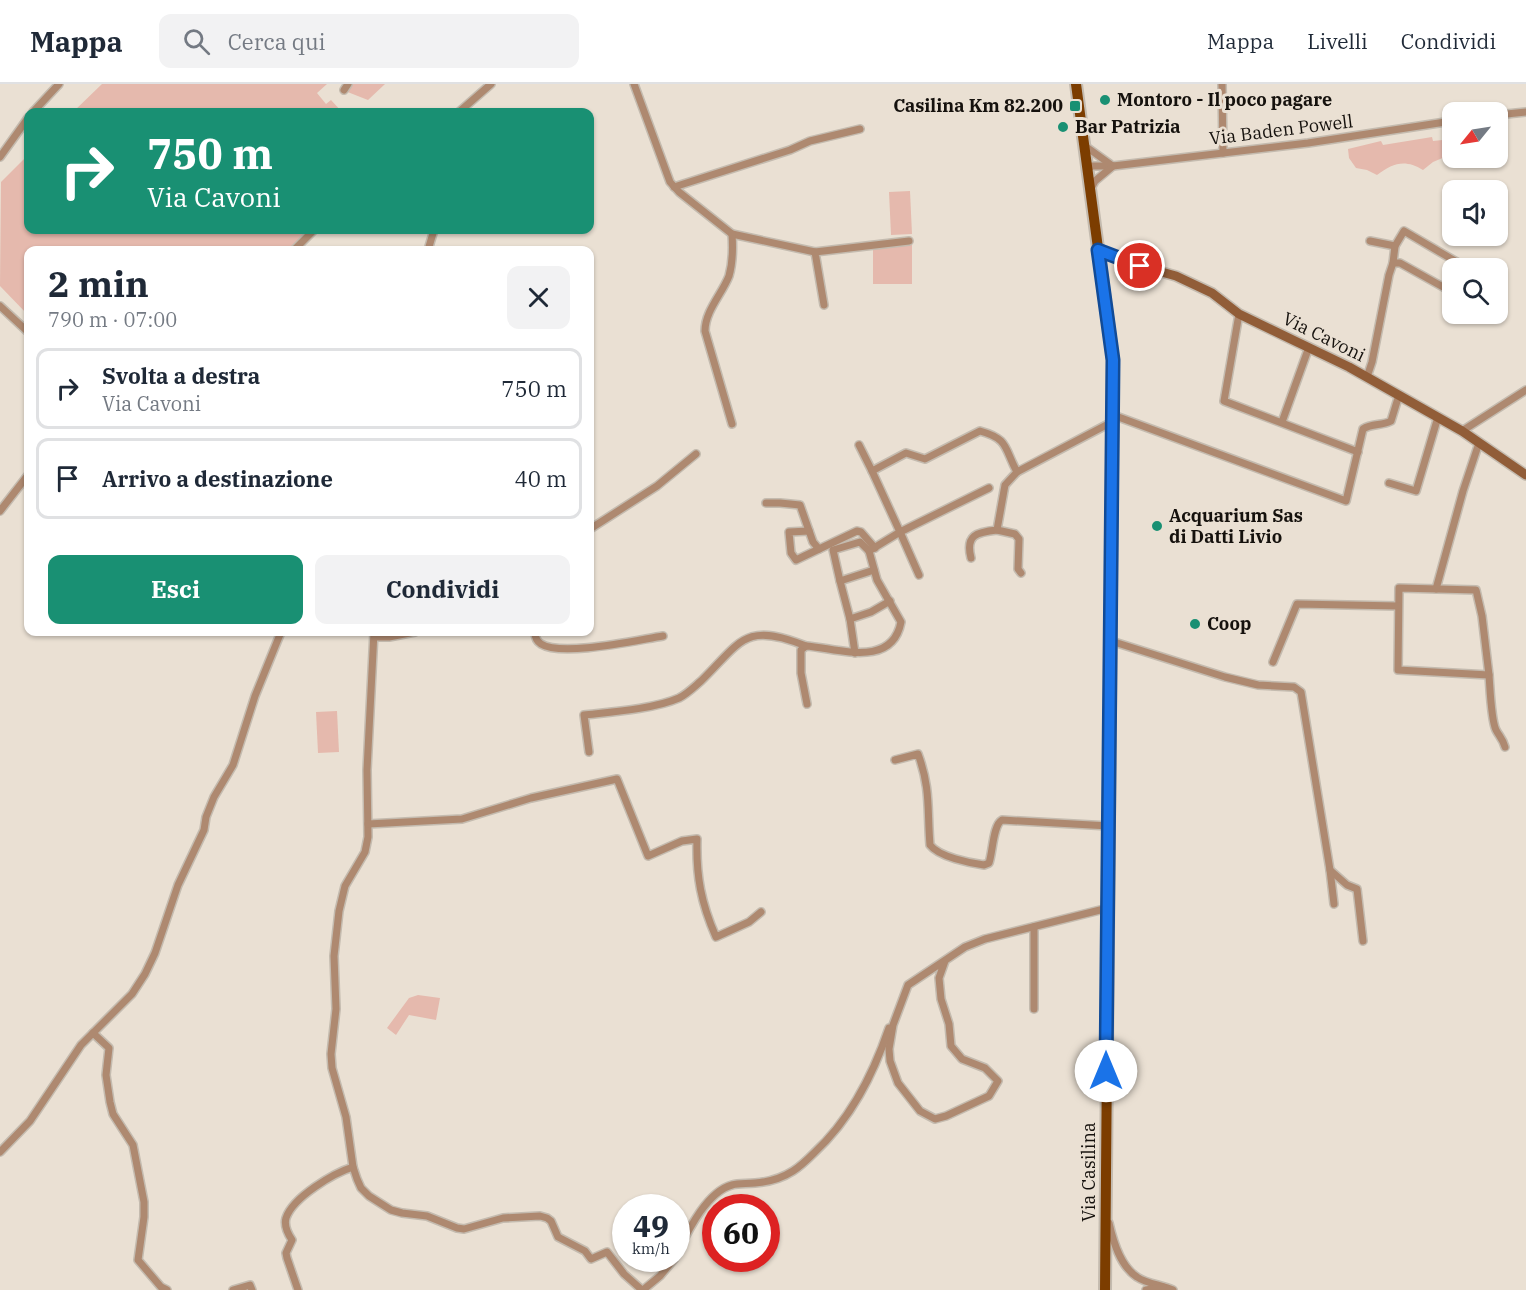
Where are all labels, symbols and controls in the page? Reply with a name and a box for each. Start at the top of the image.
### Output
search box [159,14,579,68]
text: Mappa [30,23,123,60]
icon: search [180,25,213,58]
text: Cerca qui [228,27,326,56]
text: Mappa [1207,27,1274,55]
text: Livelli [1307,27,1368,55]
text: Condividi [1401,27,1496,55]
place label: Montoro - Il poco pagare [1117,88,1332,111]
marker: Montoro - Il poco pagare [1098,93,1112,107]
place label: Casilina Km 82.200 [893,94,1063,117]
marker: Casilina Km 82.200 [1068,99,1082,113]
north arrow [1442,102,1508,168]
map controls [1442,102,1508,324]
street label: Via Baden Powell [1208,109,1354,150]
place label: Bar Patrizia [1075,115,1180,138]
marker: Bar Patrizia [1056,120,1070,134]
text: 750 m [147,126,273,181]
icon: right [48,132,126,210]
text: Via Cavoni [147,179,281,214]
button: sound [1442,180,1508,246]
pin [1114,240,1165,291]
icon: arrive [1123,249,1156,282]
button: search [1442,258,1508,324]
text: 2 min [48,260,149,307]
button: close [507,266,570,329]
text: 790 m · 07:00 [48,306,177,333]
street label: Via Cavoni [1279,307,1370,367]
text: Svolta a destra [102,361,260,390]
icon: right [51,372,84,405]
text: 750 m [501,374,567,403]
text: Via Cavoni [102,390,201,417]
icon: arrive [51,462,84,495]
text: Arrivo a destinazione [102,464,333,493]
text: 40 m [515,464,567,493]
place label: Acquarium Sas di Datti Livio [1169,504,1303,548]
marker: Acquarium Sas di Datti Livio [1150,519,1164,533]
button: Esci [48,555,303,624]
button: Condividi [315,555,570,624]
place label: Coop [1207,612,1251,635]
marker: Coop [1188,617,1202,631]
position arrow [1074,1039,1138,1103]
street label: Via Casilina [1077,1122,1100,1222]
speed limit sign: 60 [702,1194,780,1272]
text: 49 [633,1206,669,1245]
text: km/h [632,1239,670,1258]

